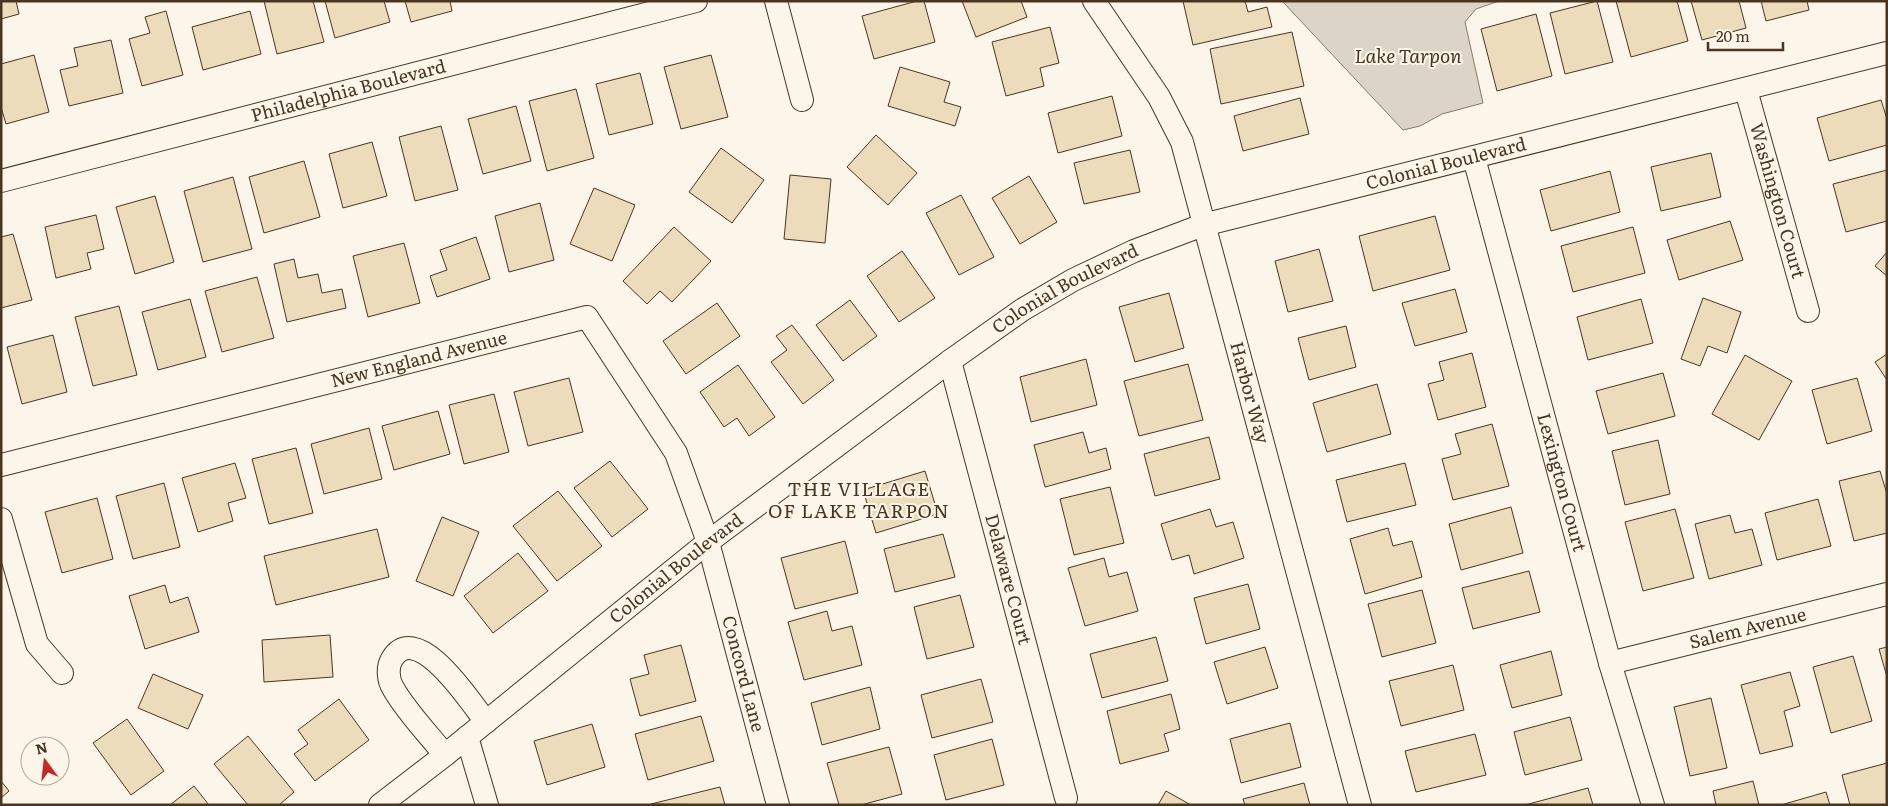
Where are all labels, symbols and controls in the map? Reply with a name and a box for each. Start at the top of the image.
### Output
scale bar [1708,20,1783,52]
text: 20 m [1716,24,1750,47]
water label: Lake Tarpon [1354,41,1462,69]
street label: Philadelphia Boulevard [248,51,449,128]
street label: Washington Court [1744,119,1813,282]
street label: Colonial Boulevard [1363,129,1529,196]
street label: Colonial Boulevard [986,236,1142,339]
street label: New England Avenue [327,323,510,393]
street label: Harbor Way [1224,338,1278,447]
street label: Lexington Court [1531,410,1595,555]
district label: THE VILLAGE OF LAKE TARPON [768,474,950,524]
street label: Colonial Boulevard [602,506,748,629]
street label: Delaware Court [979,511,1040,648]
street label: Salem Avenue [1686,600,1809,655]
street label: Concord Lane [716,612,773,735]
north arrow [20,736,70,786]
text: N [33,736,50,759]

